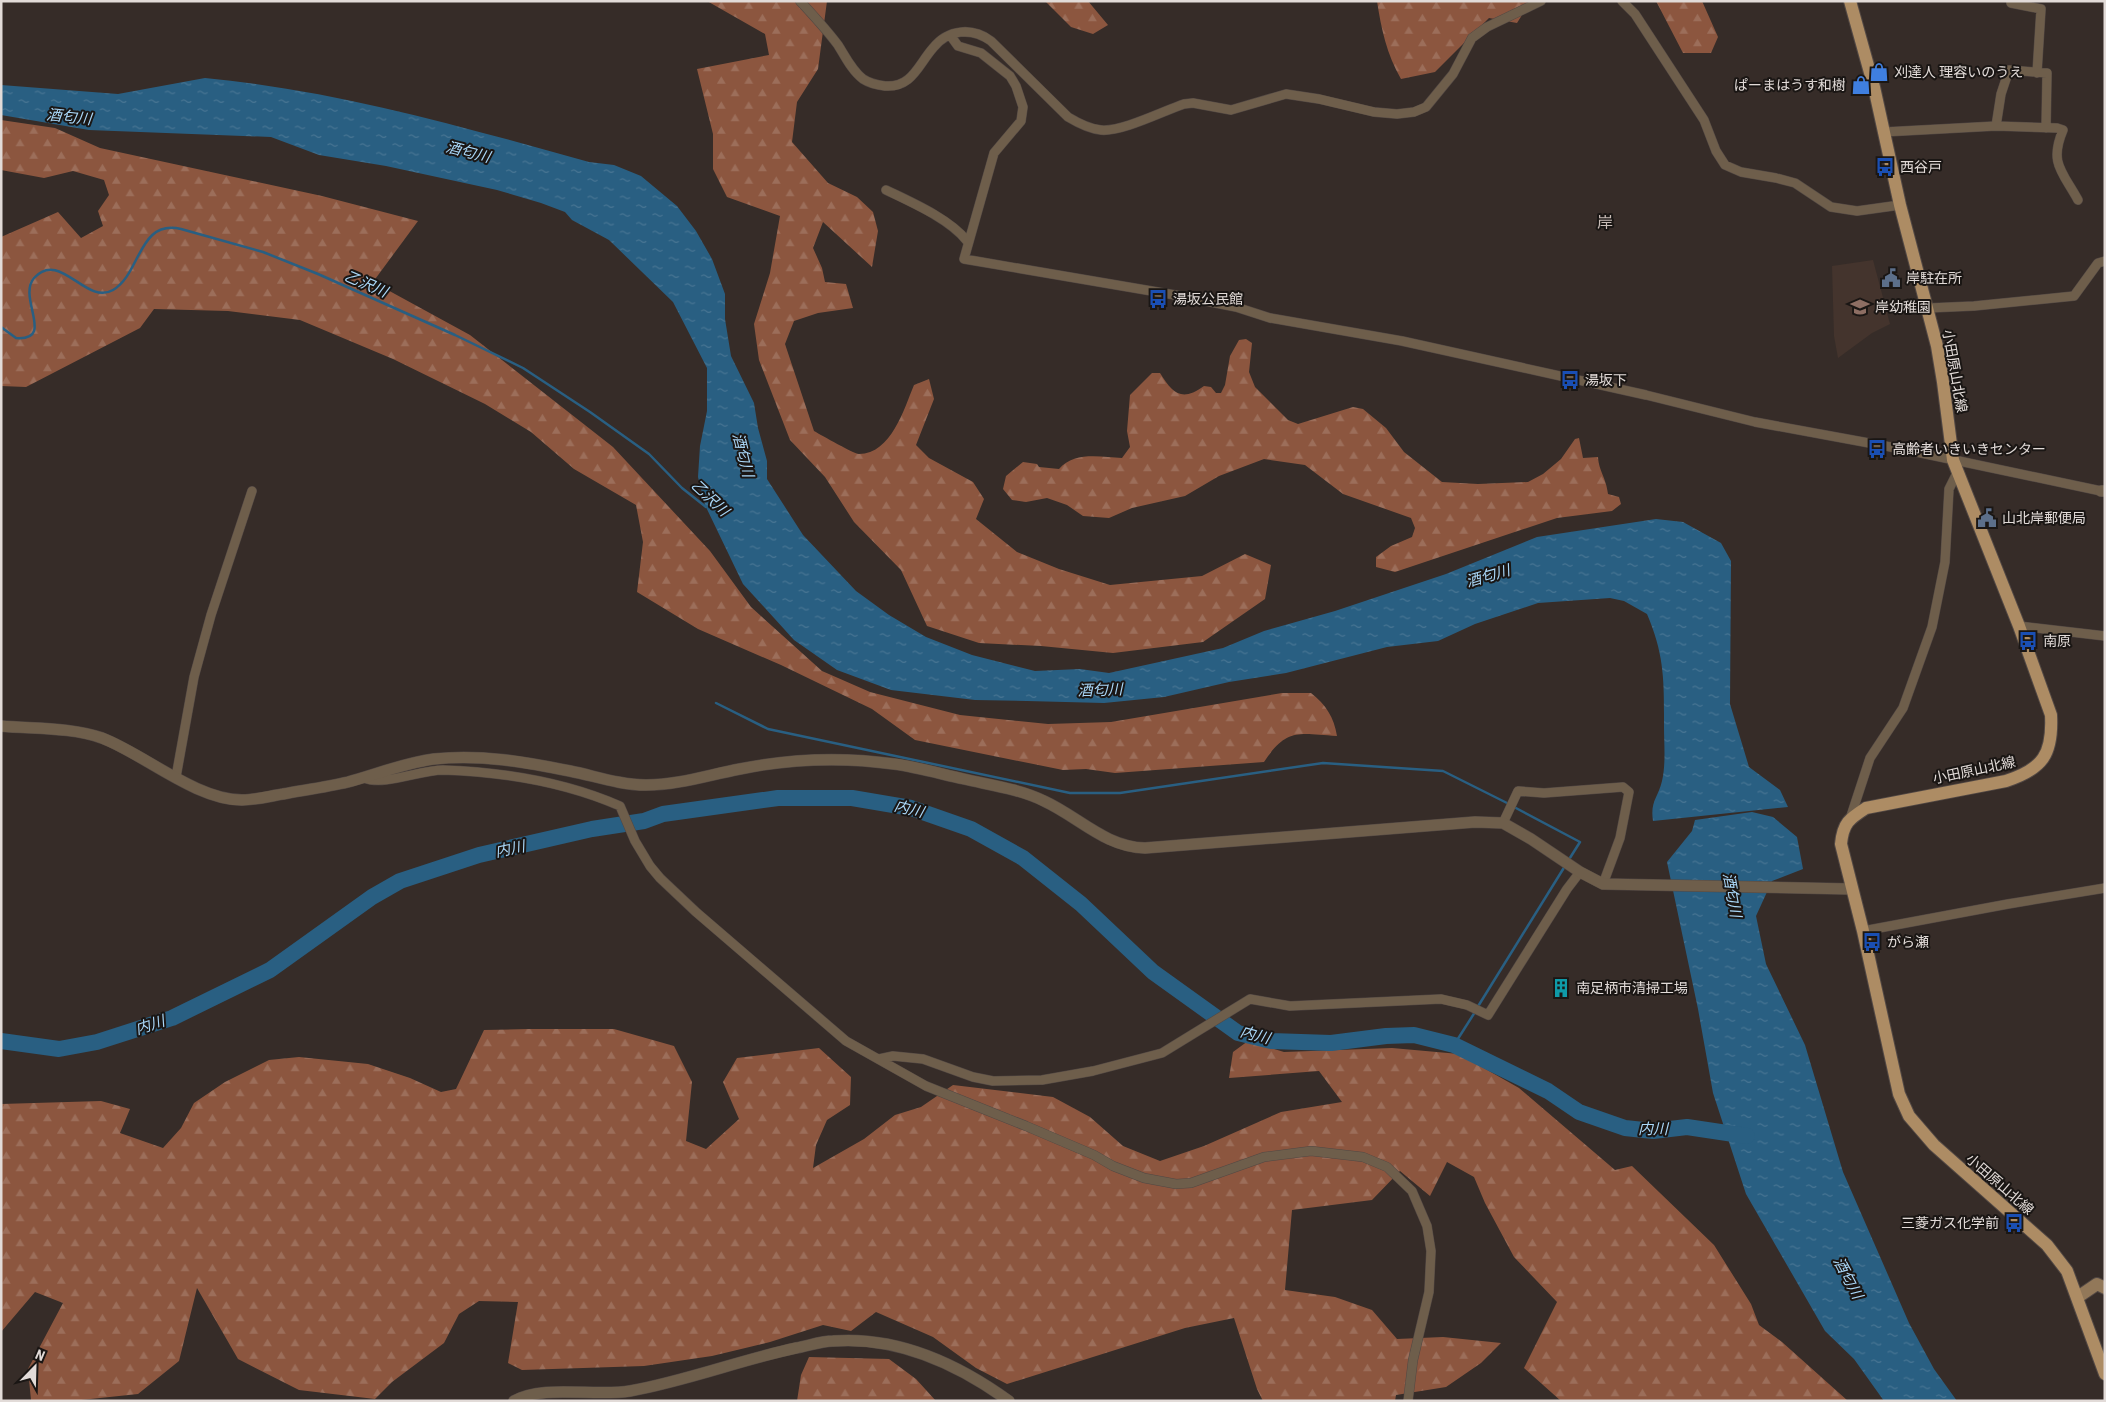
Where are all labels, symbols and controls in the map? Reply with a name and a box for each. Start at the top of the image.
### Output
shop icon: 刈達人 理容いのうえ [1868,61,1890,83]
place label: 刈達人 理容いのうえ [1894,64,2023,80]
shop icon: ぱーまはうす和樹 [1850,74,1872,96]
place label: ぱーまはうす和樹 [1734,77,1846,93]
water label: 酒匂川 [46,106,94,129]
water label: 酒匂川 [444,138,494,167]
bus stop icon: 西谷戸 [1874,156,1896,178]
place label: 西谷戸 [1900,159,1942,175]
district label: 岸 [1597,213,1613,232]
water label: 乙沢川 [342,267,392,302]
public building icon: 岸駐在所 [1880,267,1902,289]
place label: 岸駐在所 [1906,270,1962,286]
bus stop icon: 湯坂公民館 [1147,288,1169,310]
place label: 湯坂公民館 [1173,291,1243,307]
school or university icon: 岸幼稚園 [1849,296,1871,318]
place label: 岸幼稚園 [1875,299,1931,315]
street label: 小田原山北線 [1940,328,1970,414]
bus stop icon: 湯坂下 [1559,369,1581,391]
place label: 湯坂下 [1585,372,1627,388]
water label: 酒匂川 [729,431,758,481]
bus stop icon: 高齢者いきいきセンター [1866,438,1888,460]
place label: 高齢者いきいきセンター [1892,441,2046,457]
water label: 乙沢川 [687,476,734,521]
public building icon: 山北岸郵便局 [1976,507,1998,529]
place label: 山北岸郵便局 [2002,510,2086,526]
water label: 酒匂川 [1464,561,1514,591]
bus stop icon: 南原 [2017,630,2039,652]
place label: 南原 [2043,633,2071,649]
water label: 酒匂川 [1077,680,1125,700]
street label: 小田原山北線 [1931,753,2017,787]
water label: 内川 [892,797,928,822]
water label: 内川 [493,837,528,861]
water label: 酒匂川 [1719,871,1745,921]
bus stop icon: がら瀬 [1861,931,1883,953]
place label: がら瀬 [1887,934,1929,950]
building icon: 南足柄市清掃工場 [1550,977,1572,999]
place label: 南足柄市清掃工場 [1576,980,1688,996]
water label: 内川 [133,1011,169,1038]
water label: 内川 [1238,1022,1274,1048]
water label: 内川 [1638,1120,1670,1138]
street label: 小田原山北線 [1963,1150,2037,1218]
bus stop icon: 三菱ガス化学前 [2003,1212,2025,1234]
place label: 三菱ガス化学前 [1901,1215,1999,1231]
water label: 酒匂川 [1829,1254,1867,1304]
north arrow [10,1342,60,1392]
text: N [33,1346,47,1364]

